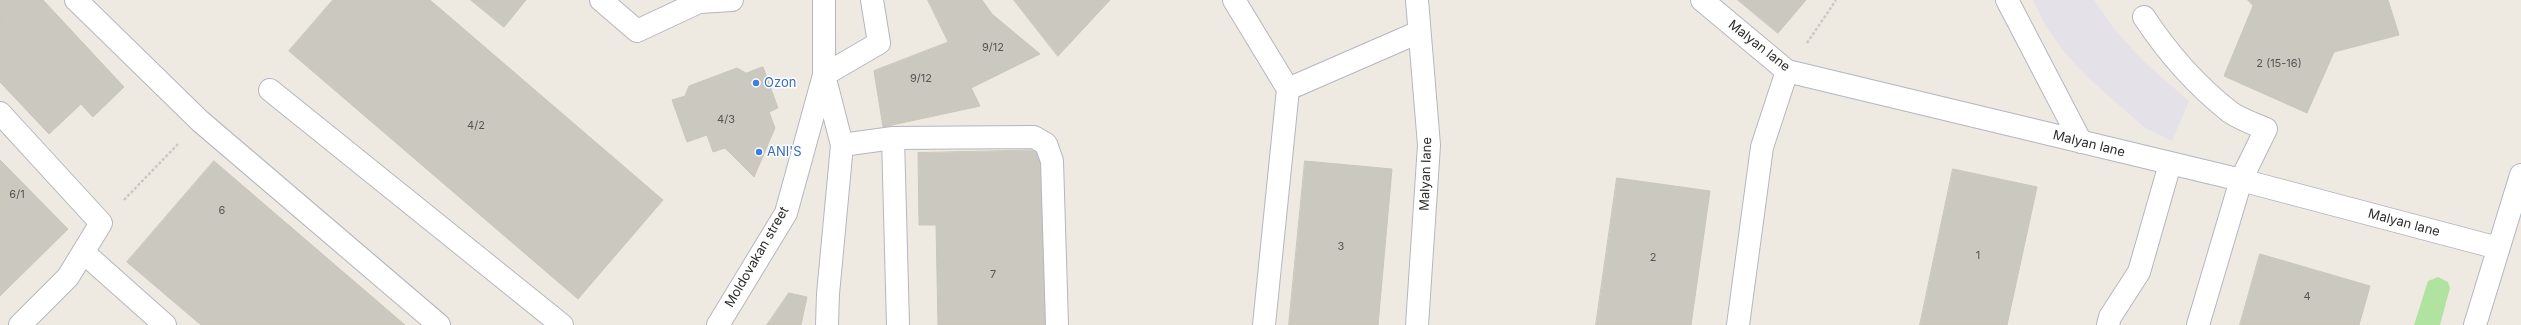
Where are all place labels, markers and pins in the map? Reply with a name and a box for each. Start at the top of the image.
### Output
place label: Ozon [764,75,796,91]
marker: Ozon [751,78,761,88]
place label: ANI'S [767,144,801,160]
marker: ANI'S [754,147,764,157]

